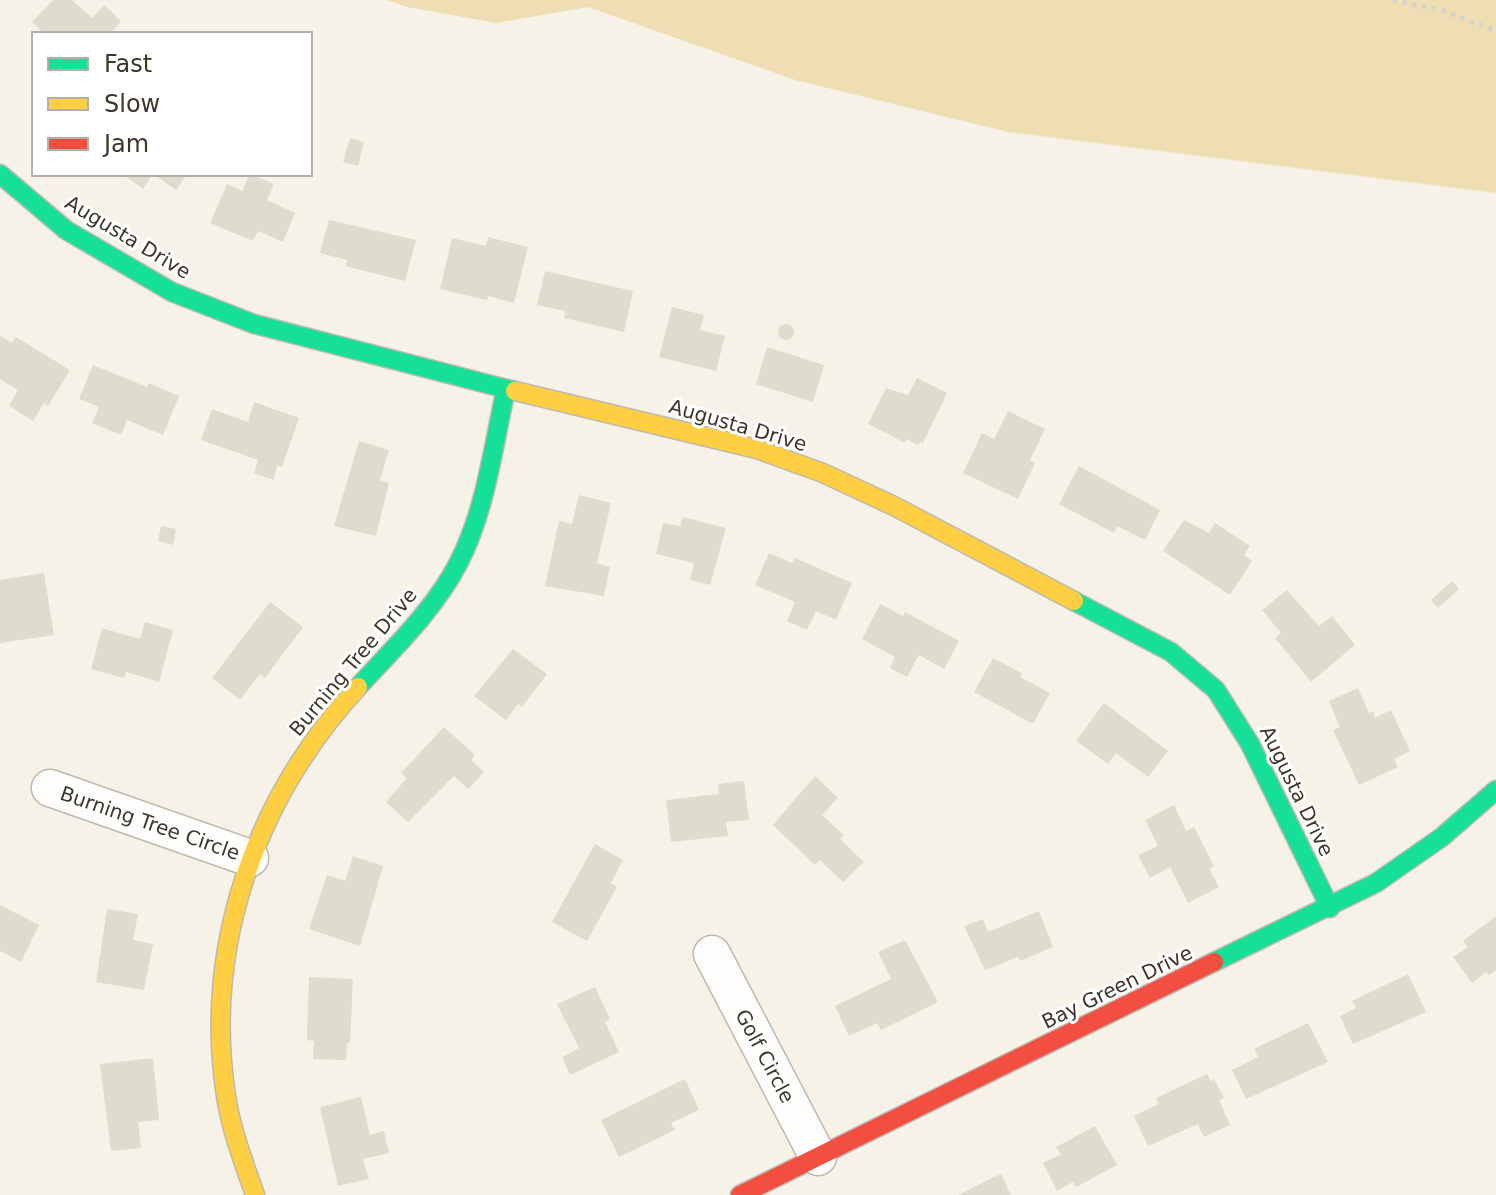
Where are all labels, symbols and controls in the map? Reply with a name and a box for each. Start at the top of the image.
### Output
legend [32,32,312,176]
text: Fast [104,50,152,78]
text: Slow [104,90,160,118]
text: Jam [102,130,149,158]
street label: Augusta Drive [61,190,195,284]
street label: Augusta Drive [666,394,810,456]
street label: Burning Tree Drive [284,583,422,741]
street label: Augusta Drive [1255,722,1339,860]
street label: Burning Tree Circle [57,781,243,865]
street label: Bay Green Drive [1038,940,1196,1034]
street label: Golf Circle [730,1005,800,1107]

